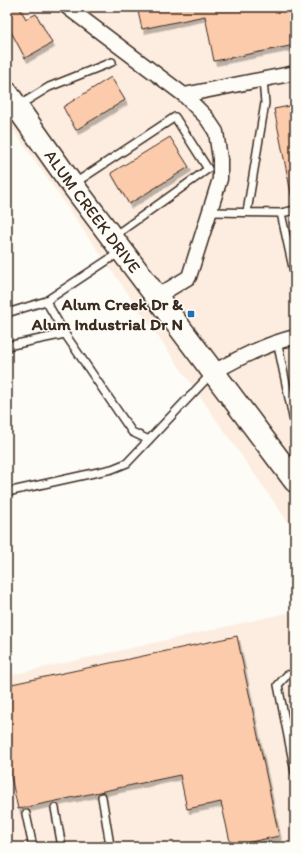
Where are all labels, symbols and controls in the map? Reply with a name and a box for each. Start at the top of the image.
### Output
street label: ALUM CREEK DRIVE [40,146,145,277]
place label: Alum Creek Dr & Alum Industrial Dr N [31,294,184,334]
marker: Alum Creek Dr & Alum Industrial Dr N [186,309,196,319]

